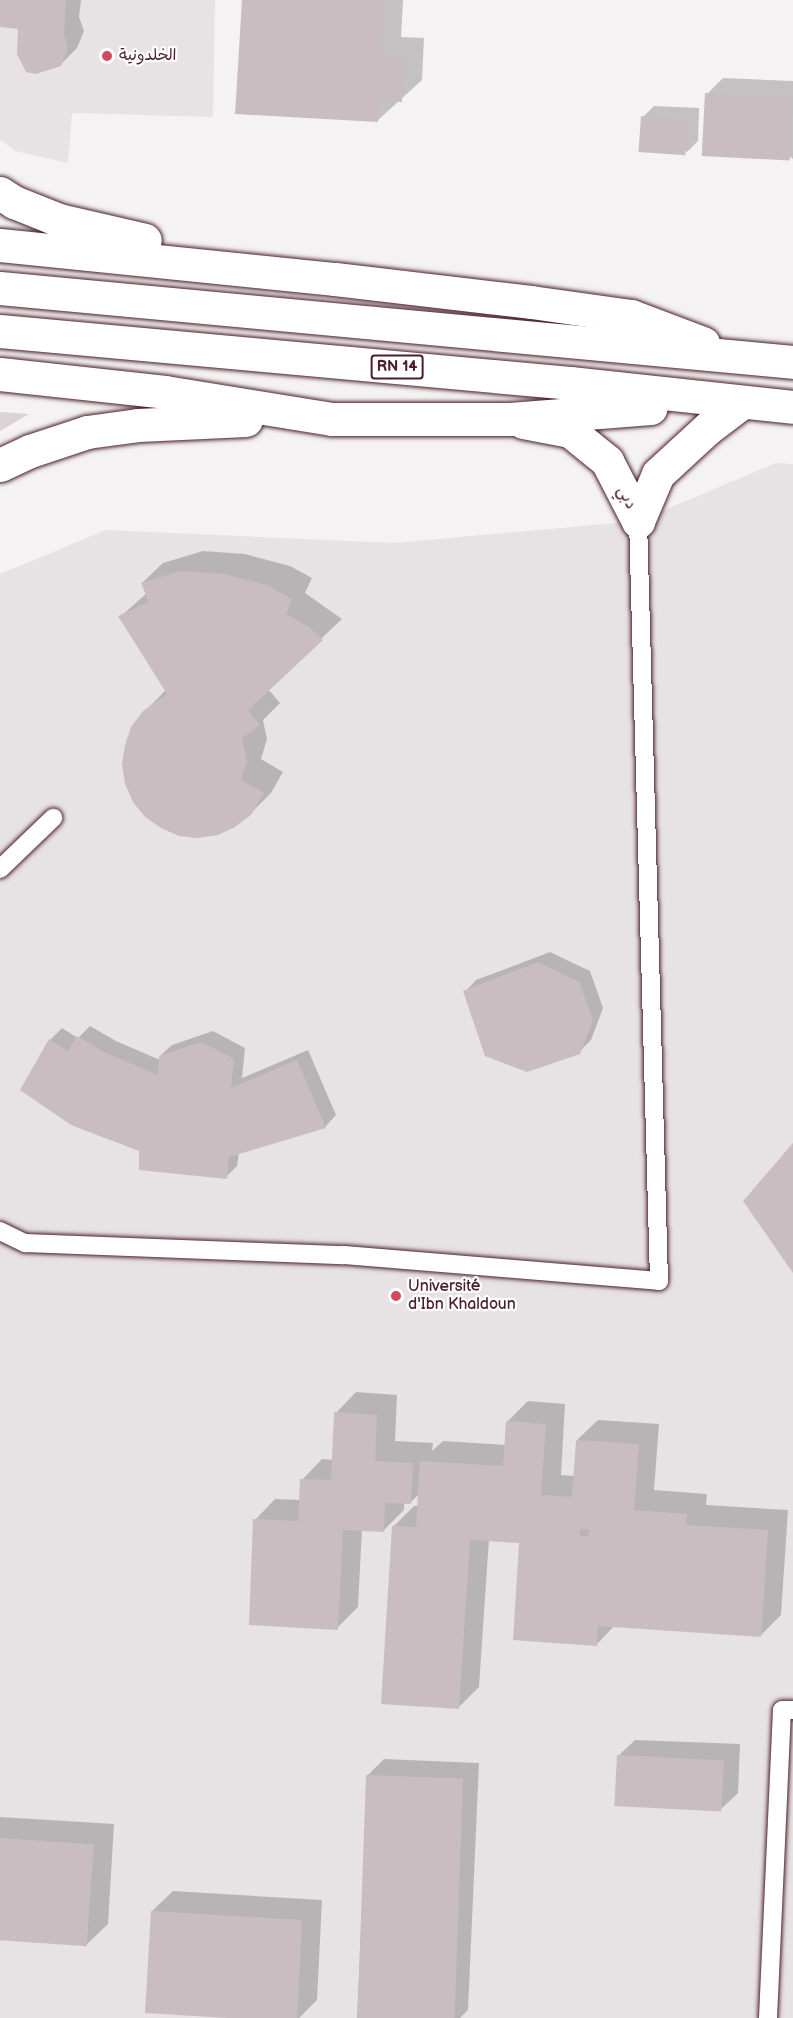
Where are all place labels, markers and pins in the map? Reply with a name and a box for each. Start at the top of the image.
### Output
place label: الخلدونية [119,46,177,66]
marker: الخلدونية [100,49,114,63]
place label: Université d'Ibn Khaldoun [408,1277,516,1315]
marker: Université d'Ibn Khaldoun [389,1289,403,1303]

